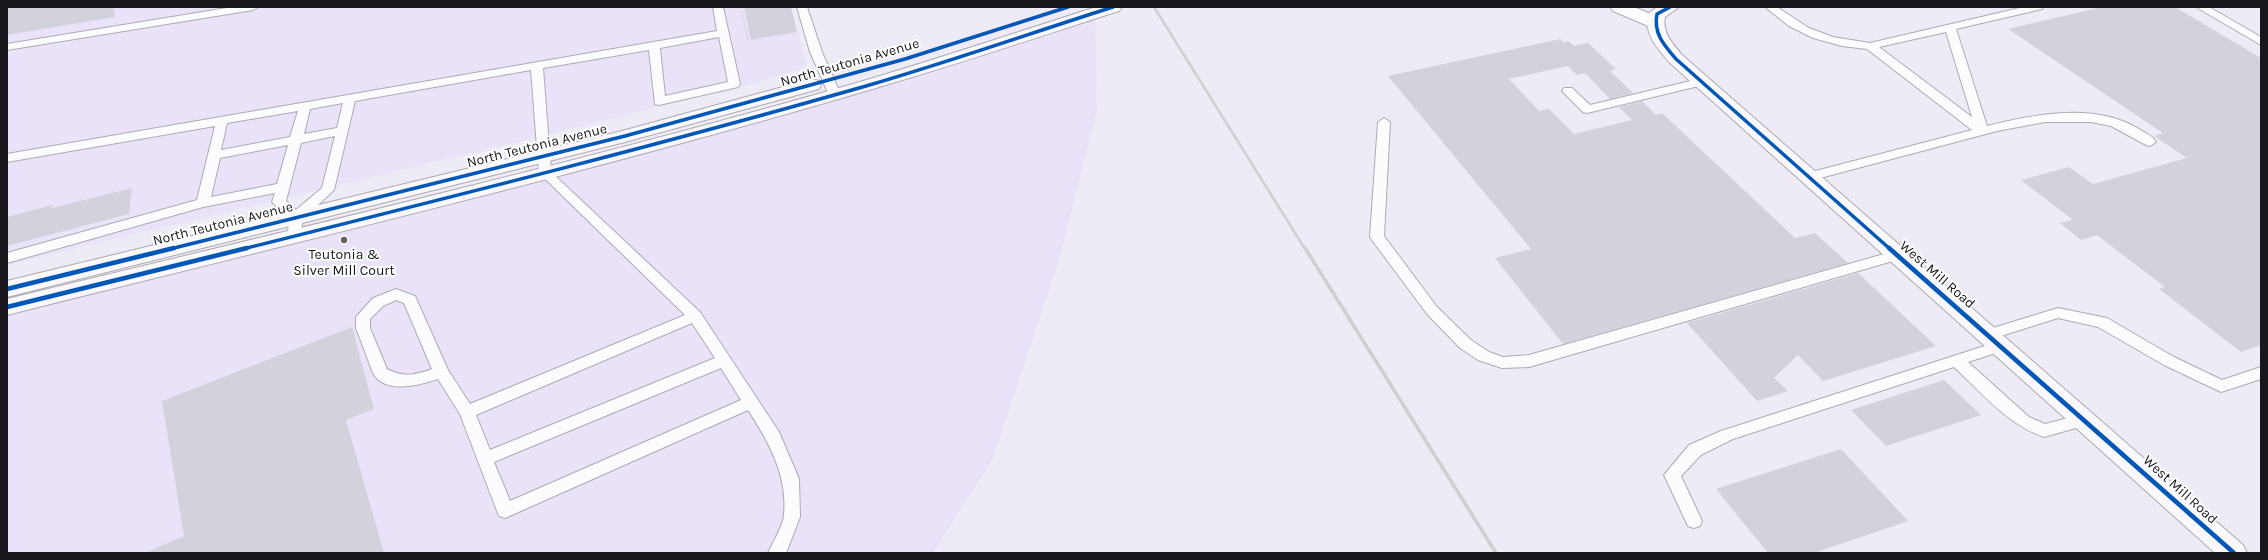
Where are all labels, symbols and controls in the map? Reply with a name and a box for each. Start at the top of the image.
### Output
street label: North Teutonia Avenue [779,35,921,91]
street label: North Teutonia Avenue [465,120,609,172]
street label: North Teutonia Avenue [151,198,295,250]
marker: Teutonia & Silver Mill Court [339,235,349,245]
street label: West Mill Road [1896,238,1978,312]
place label: Teutonia & Silver Mill Court [293,247,395,280]
street label: West Mill Road [2139,452,2221,528]

